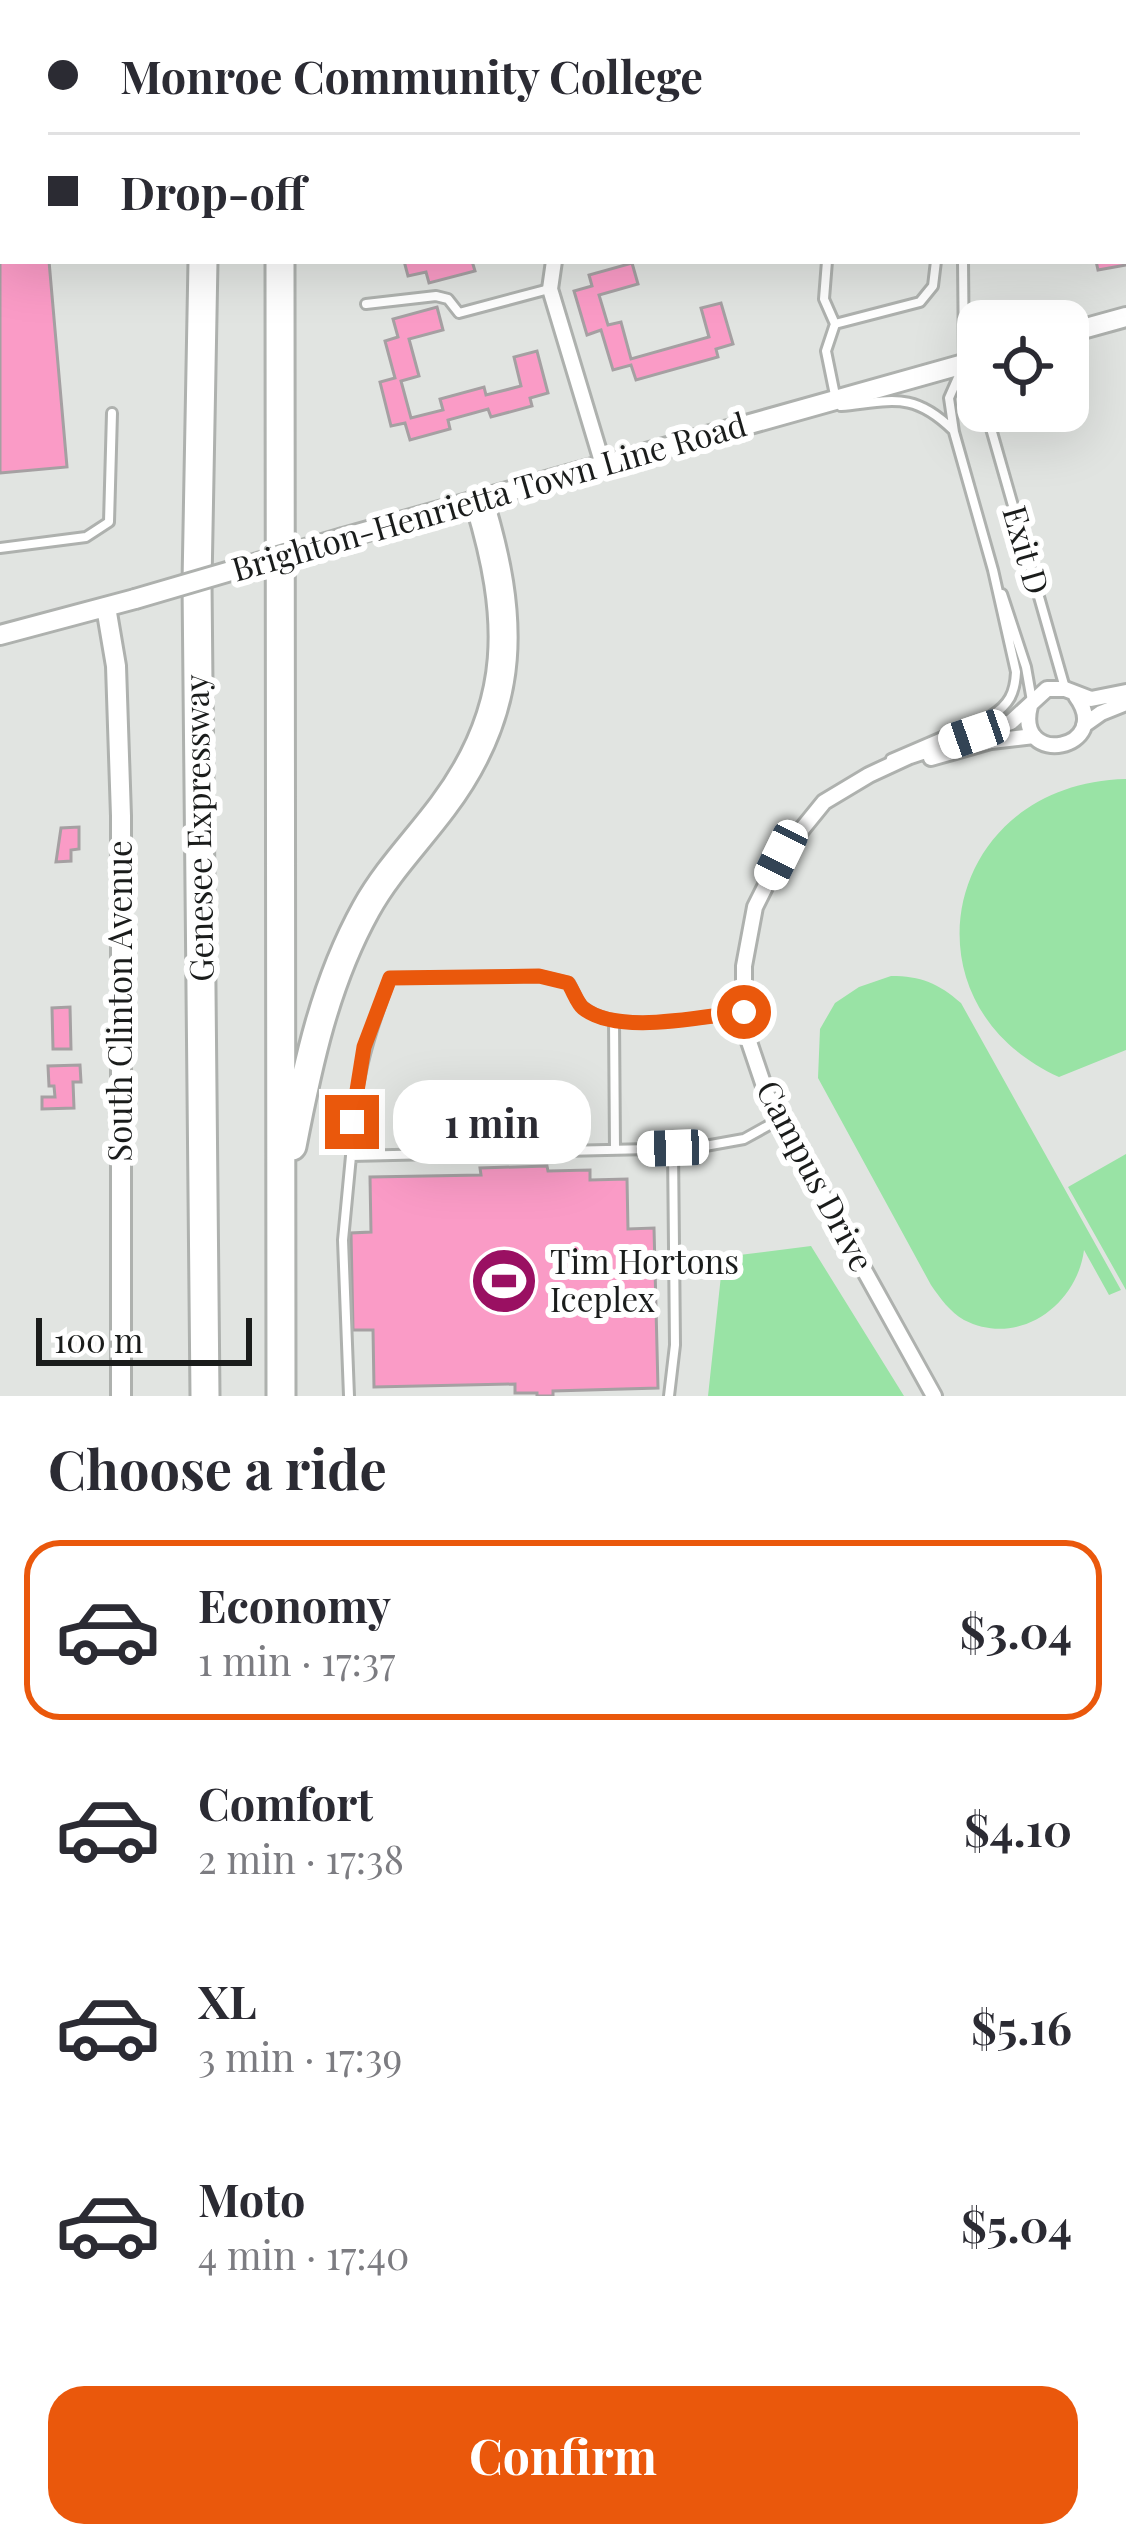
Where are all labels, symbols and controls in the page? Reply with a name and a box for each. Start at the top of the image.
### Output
text: Monroe Community College [120,45,703,105]
text: Drop-off [120,161,306,221]
map controls [957,300,1089,432]
button: locate [957,300,1089,432]
street label: Brighton-Henrietta Town Line Road [226,400,751,590]
street label: Exit D [994,500,1061,599]
street label: Genesee Expressway [172,674,222,982]
car [934,705,1014,763]
car [749,815,813,895]
street label: South Clinton Avenue [96,840,140,1162]
route start [717,985,771,1039]
street label: Campus Drive [748,1072,886,1278]
callout: 1 min [394,1080,592,1164]
route end [325,1095,379,1149]
text: 1 min [444,1096,540,1148]
car [636,1129,710,1167]
place label: Tim Hortons Iceplex [550,1238,739,1320]
sports icon: Tim Hortons Iceplex [469,1246,539,1316]
scale bar [36,1312,252,1365]
text: 100 m [54,1317,143,1361]
text: Choose a ride [48,1432,387,1504]
text: Economy [198,1574,391,1634]
icon: car [54,1576,162,1684]
text: $3.04 [960,1600,1072,1660]
text: 1 min · 17:37 [198,1634,395,1686]
text: Comfort [198,1772,373,1832]
icon: car [54,1774,162,1882]
text: $4.10 [964,1798,1072,1858]
text: 2 min · 17:38 [198,1832,404,1884]
text: XL [198,1970,257,2030]
icon: car [54,1972,162,2080]
text: $5.16 [971,1996,1072,2056]
text: 3 min · 17:39 [198,2030,402,2082]
text: Moto [198,2168,305,2228]
icon: car [54,2170,162,2278]
text: $5.04 [961,2194,1072,2254]
text: 4 min · 17:40 [198,2228,409,2280]
button: Confirm [48,2386,1078,2524]

